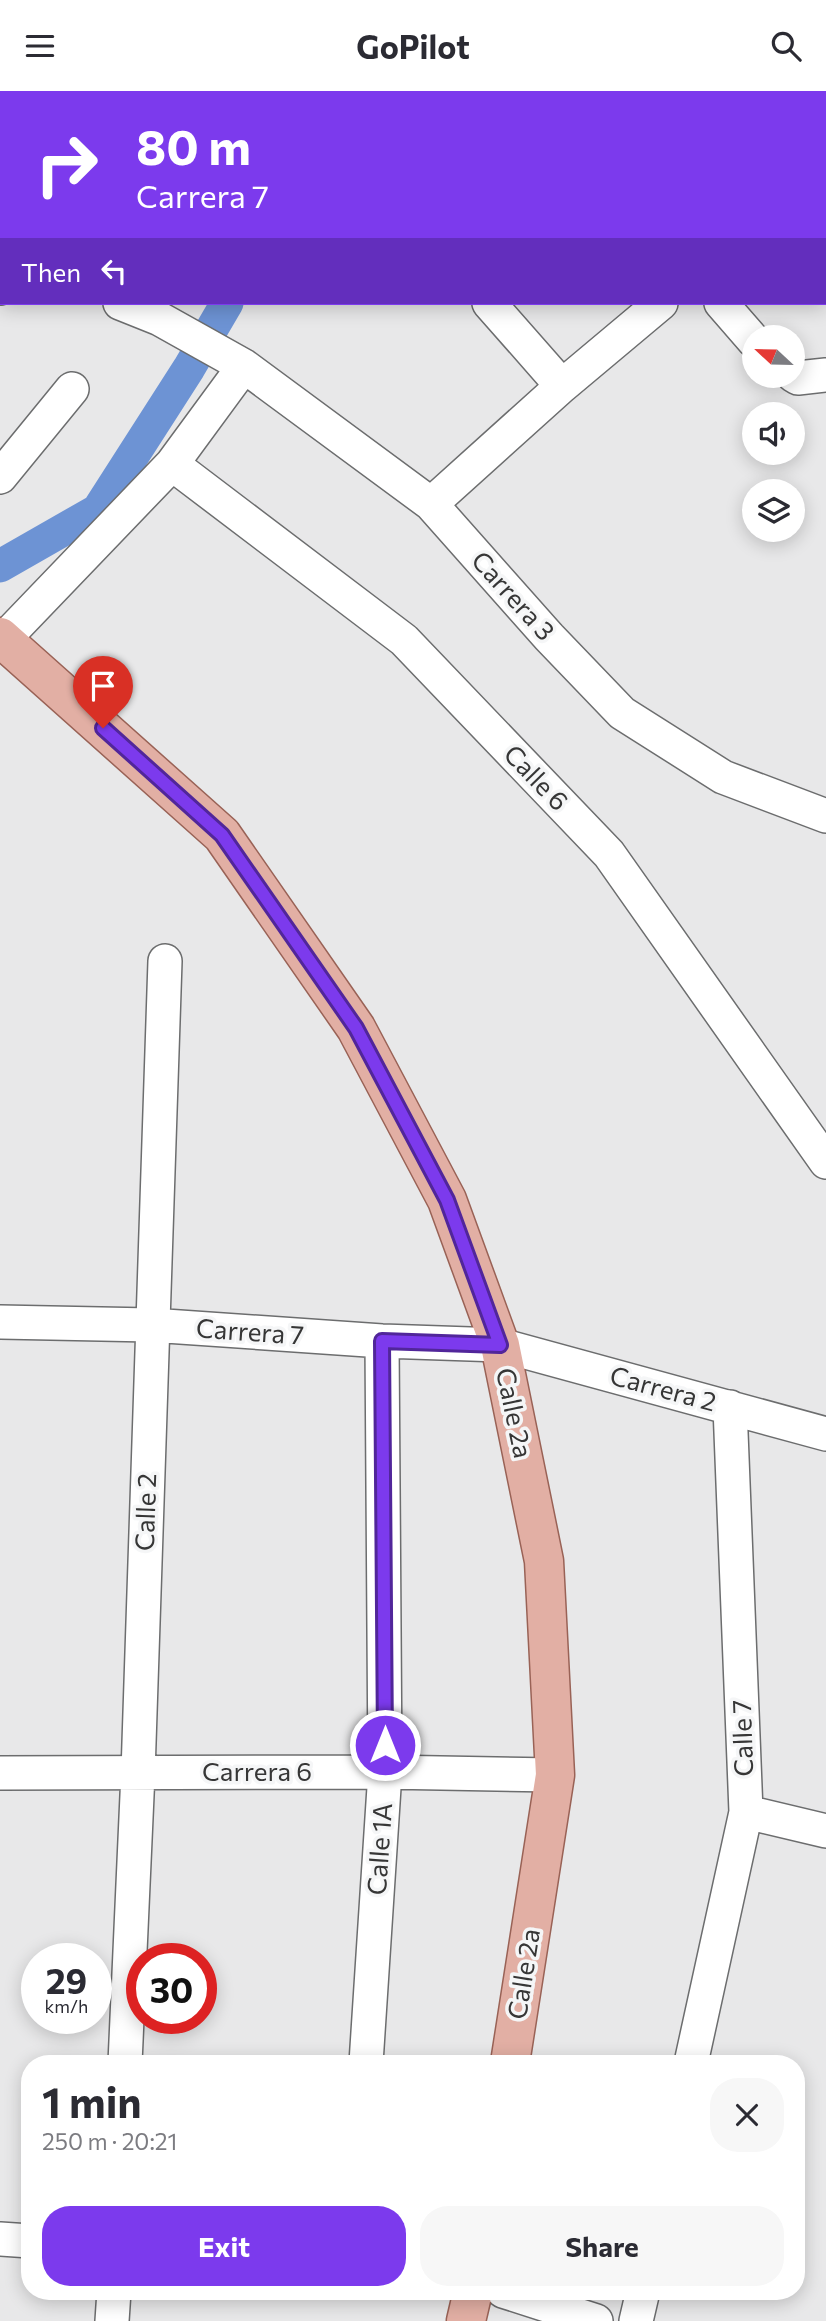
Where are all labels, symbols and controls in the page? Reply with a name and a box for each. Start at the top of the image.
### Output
text: GoPilot [356,26,470,66]
icon: menu [21,27,59,65]
icon: search [767,27,805,65]
text: 80 m [136,115,251,175]
icon: right [21,119,112,210]
text: Carrera 7 [136,175,269,215]
icon: left [95,252,133,290]
text: Then [21,256,81,287]
north arrow [742,325,805,389]
map controls [742,325,805,542]
button: sound [742,402,805,465]
button: layers [742,479,805,542]
street label: Carrera 3 [466,544,562,646]
pin [73,656,133,728]
icon: arrive [84,667,122,705]
street label: Calle 6 [498,738,576,816]
street label: Carrera 7 [195,1311,305,1350]
street label: Carrera 2 [607,1359,720,1417]
street label: Calle 2a [491,1365,540,1461]
street label: Calle 2 [128,1473,161,1551]
street label: Calle 7 [725,1699,758,1777]
position arrow [348,1708,422,1782]
street label: Carrera 6 [202,1755,312,1786]
street label: Calle 1A [360,1802,397,1896]
street label: Calle 2a [500,1926,545,2021]
speed limit sign: 30 [126,1943,217,2034]
text: 29 [46,1958,87,2001]
text: km/h [45,1995,88,2017]
text: 1 min [42,2075,142,2127]
button: close [710,2078,784,2152]
text: 250 m · 20:21 [42,2127,177,2155]
button: Exit [42,2206,406,2286]
button: Share [420,2206,784,2286]

